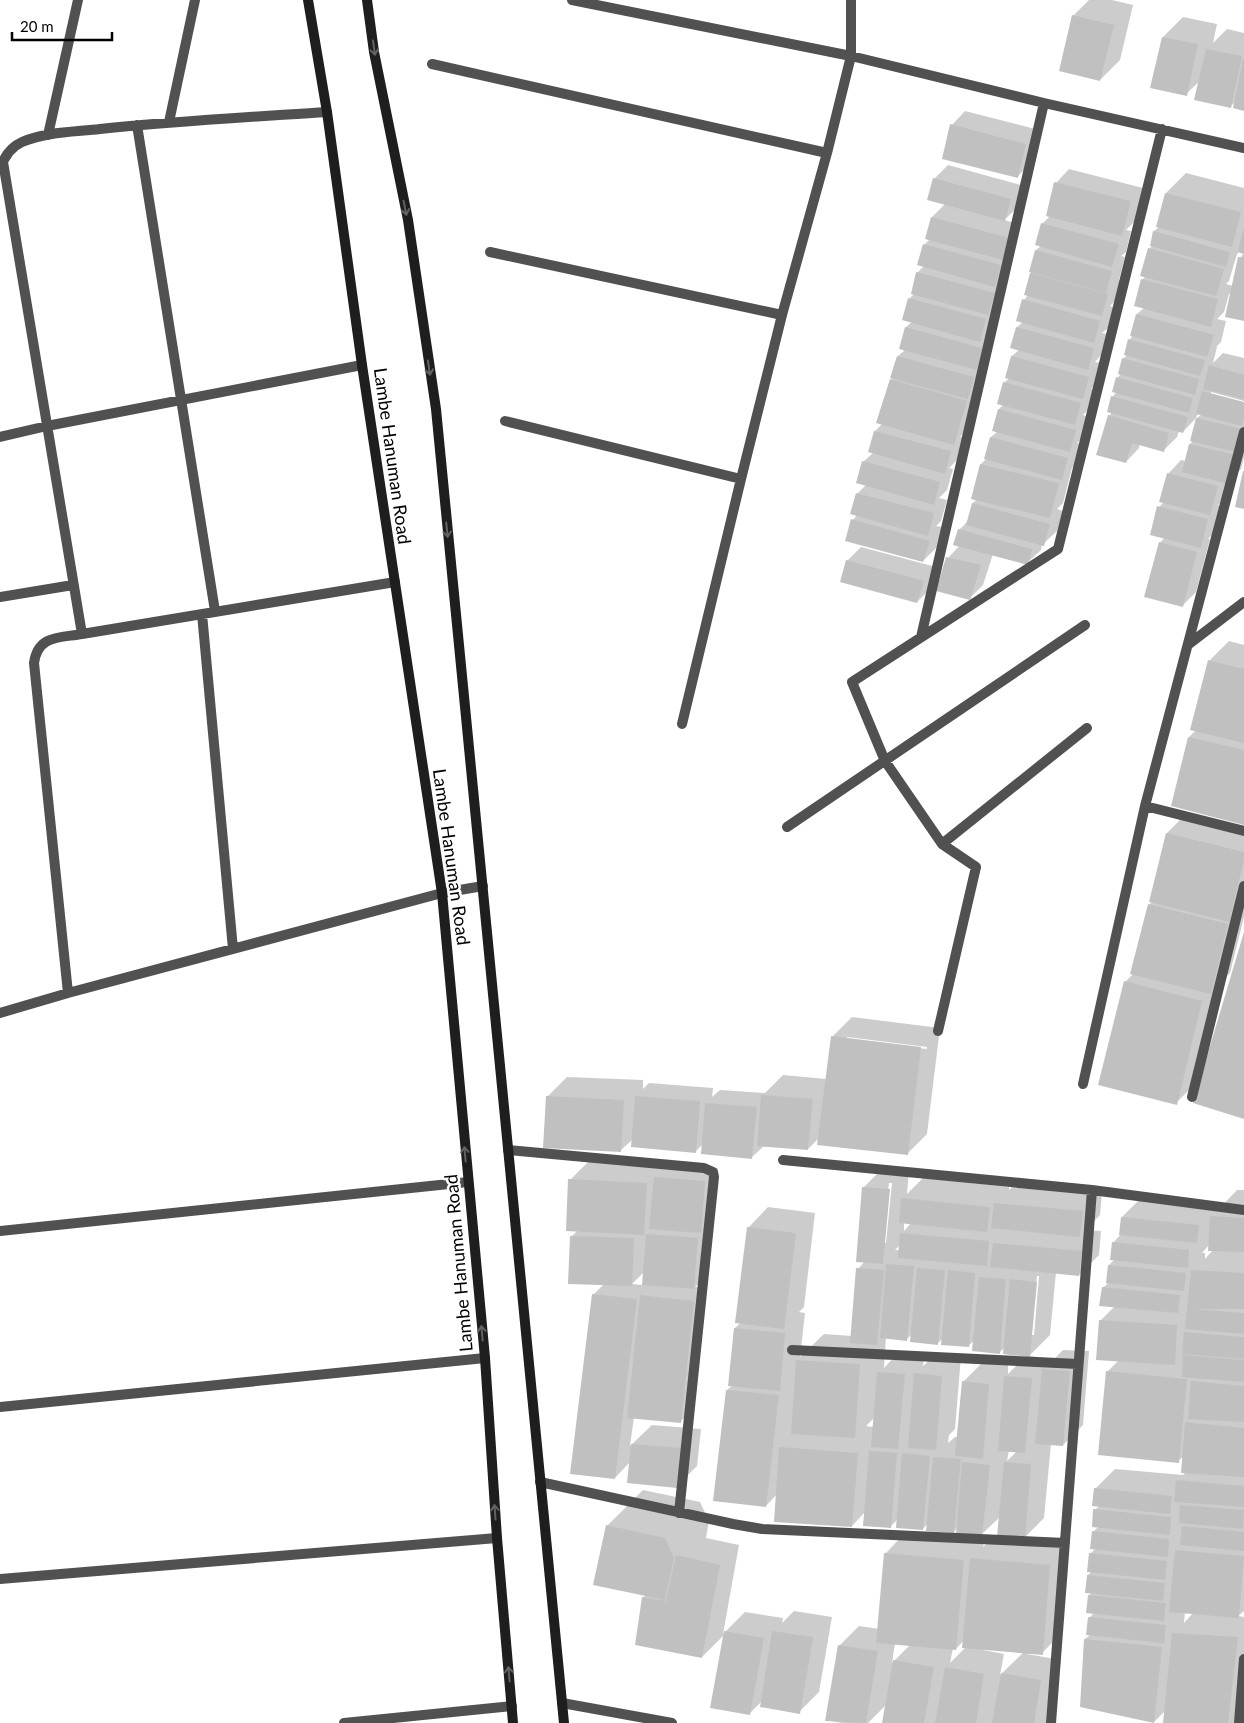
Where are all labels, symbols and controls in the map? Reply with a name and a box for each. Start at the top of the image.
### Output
scale bar [12,10,112,42]
text: 20 m [20,17,54,35]
one-way arrow [369,40,379,56]
one-way arrow [401,199,410,215]
one-way arrow [425,360,435,376]
street label: Lambe Hanuman Road [370,366,416,546]
one-way arrow [443,522,452,538]
street label: Lambe Hanuman Road [429,767,475,947]
one-way arrow [461,1146,470,1162]
street label: Lambe Hanuman Road [439,1173,477,1353]
one-way arrow [477,1325,487,1341]
one-way arrow [491,1505,500,1521]
one-way arrow [504,1667,514,1683]

